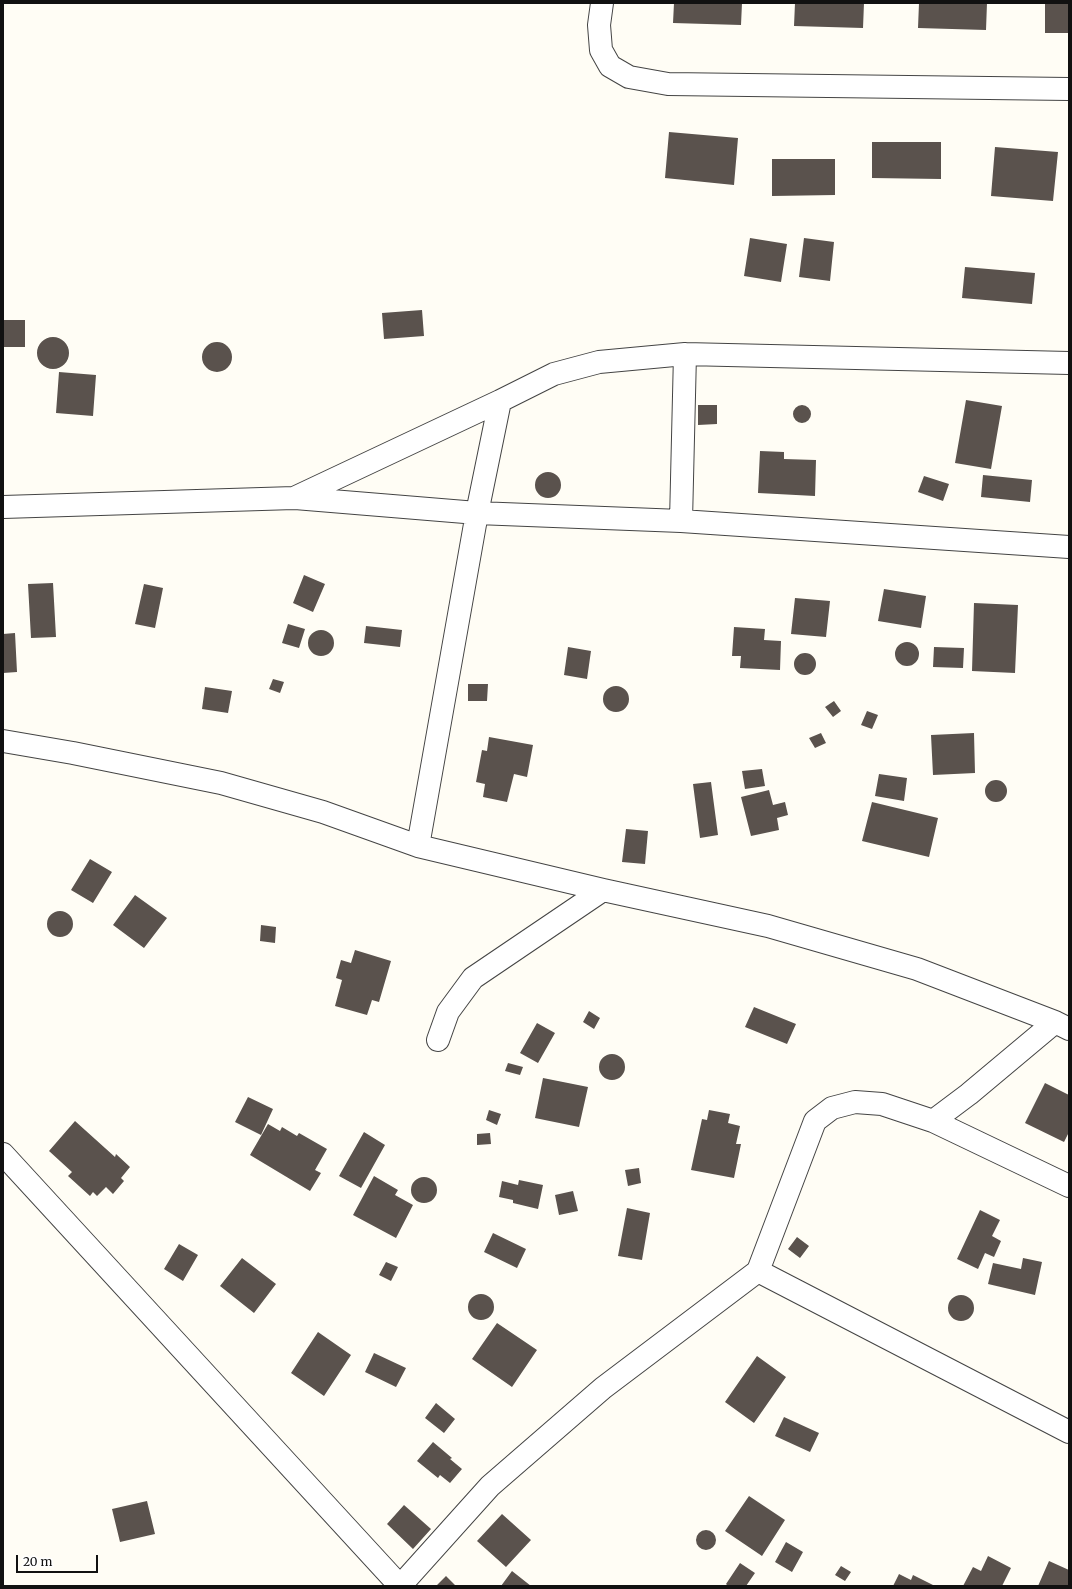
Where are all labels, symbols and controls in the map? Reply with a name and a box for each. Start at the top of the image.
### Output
scale bar [18,1547,100,1573]
text: 20 m [23,1554,52,1569]

